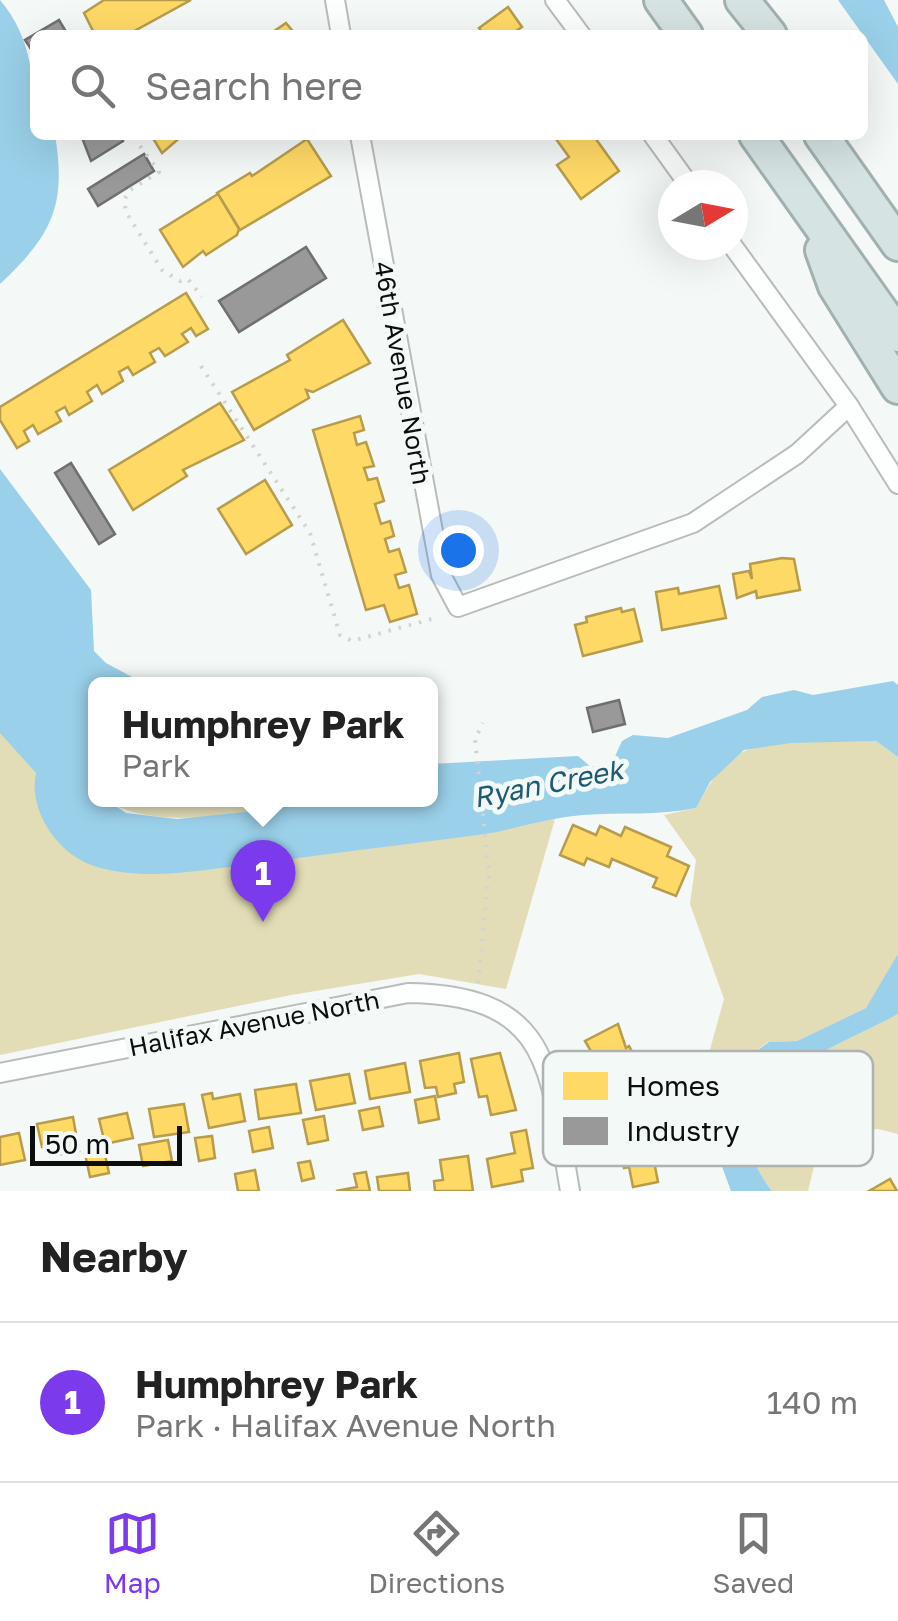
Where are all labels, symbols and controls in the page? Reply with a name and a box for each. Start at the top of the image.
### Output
search box [30,30,868,140]
icon: search [65,58,120,113]
text: Search here [145,63,363,108]
north arrow [658,170,748,260]
street label: 46th Avenue North [368,259,438,487]
your location [433,525,484,576]
popup [88,677,438,807]
text: Humphrey Park [121,701,405,746]
text: Park [121,746,191,784]
water label: Ryan Creek [470,752,629,814]
pin: 1 [230,840,296,922]
street label: Halifax Avenue North [126,983,382,1063]
legend [543,1051,873,1166]
text: Homes [626,1069,720,1102]
text: Industry [626,1114,740,1147]
scale bar [30,1121,182,1166]
text: 50 m [45,1127,110,1160]
text: Nearby [40,1231,188,1281]
text: Humphrey Park [135,1361,418,1406]
text: 1 [64,1383,81,1421]
text: 140 m [767,1383,858,1421]
text: Park · Halifax Avenue North [135,1406,556,1444]
tab: Map [104,1506,161,1599]
tab: Directions [368,1506,505,1599]
tab: Saved [712,1506,794,1599]

